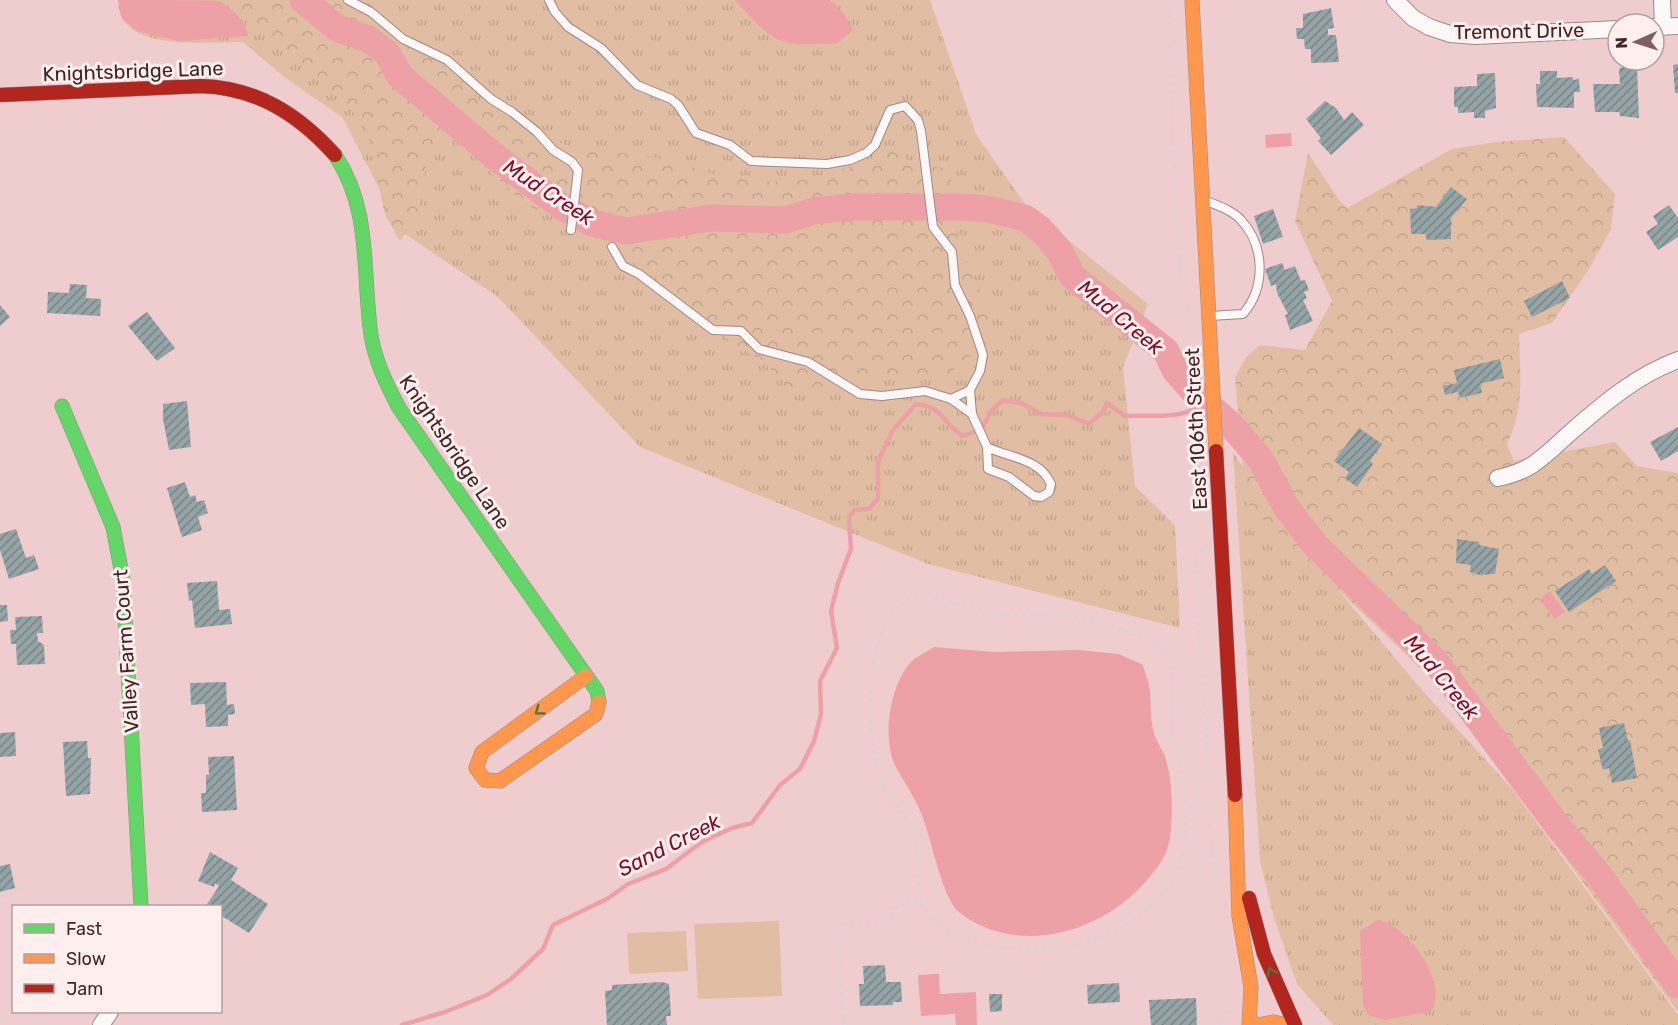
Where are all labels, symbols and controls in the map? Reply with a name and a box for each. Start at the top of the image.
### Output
north arrow [1606,12,1666,72]
street label: Tremont Drive [1453,18,1585,44]
text: N [1612,37,1631,49]
street label: Knightsbridge Lane [42,56,224,86]
water label: Mud Creek [499,153,600,231]
water label: Mud Creek [1073,274,1169,360]
street label: East 106th Street [1180,347,1212,511]
street label: Knightsbridge Lane [394,370,516,534]
street label: Valley Farm Court [108,568,144,733]
water label: Mud Creek [1399,629,1485,725]
one-way arrow [534,704,545,715]
water label: Sand Creek [613,808,726,882]
legend [12,905,222,1013]
text: Fast [66,918,102,940]
text: Slow [66,948,106,970]
one-way arrow [1266,967,1278,978]
text: Jam [66,978,103,1000]

